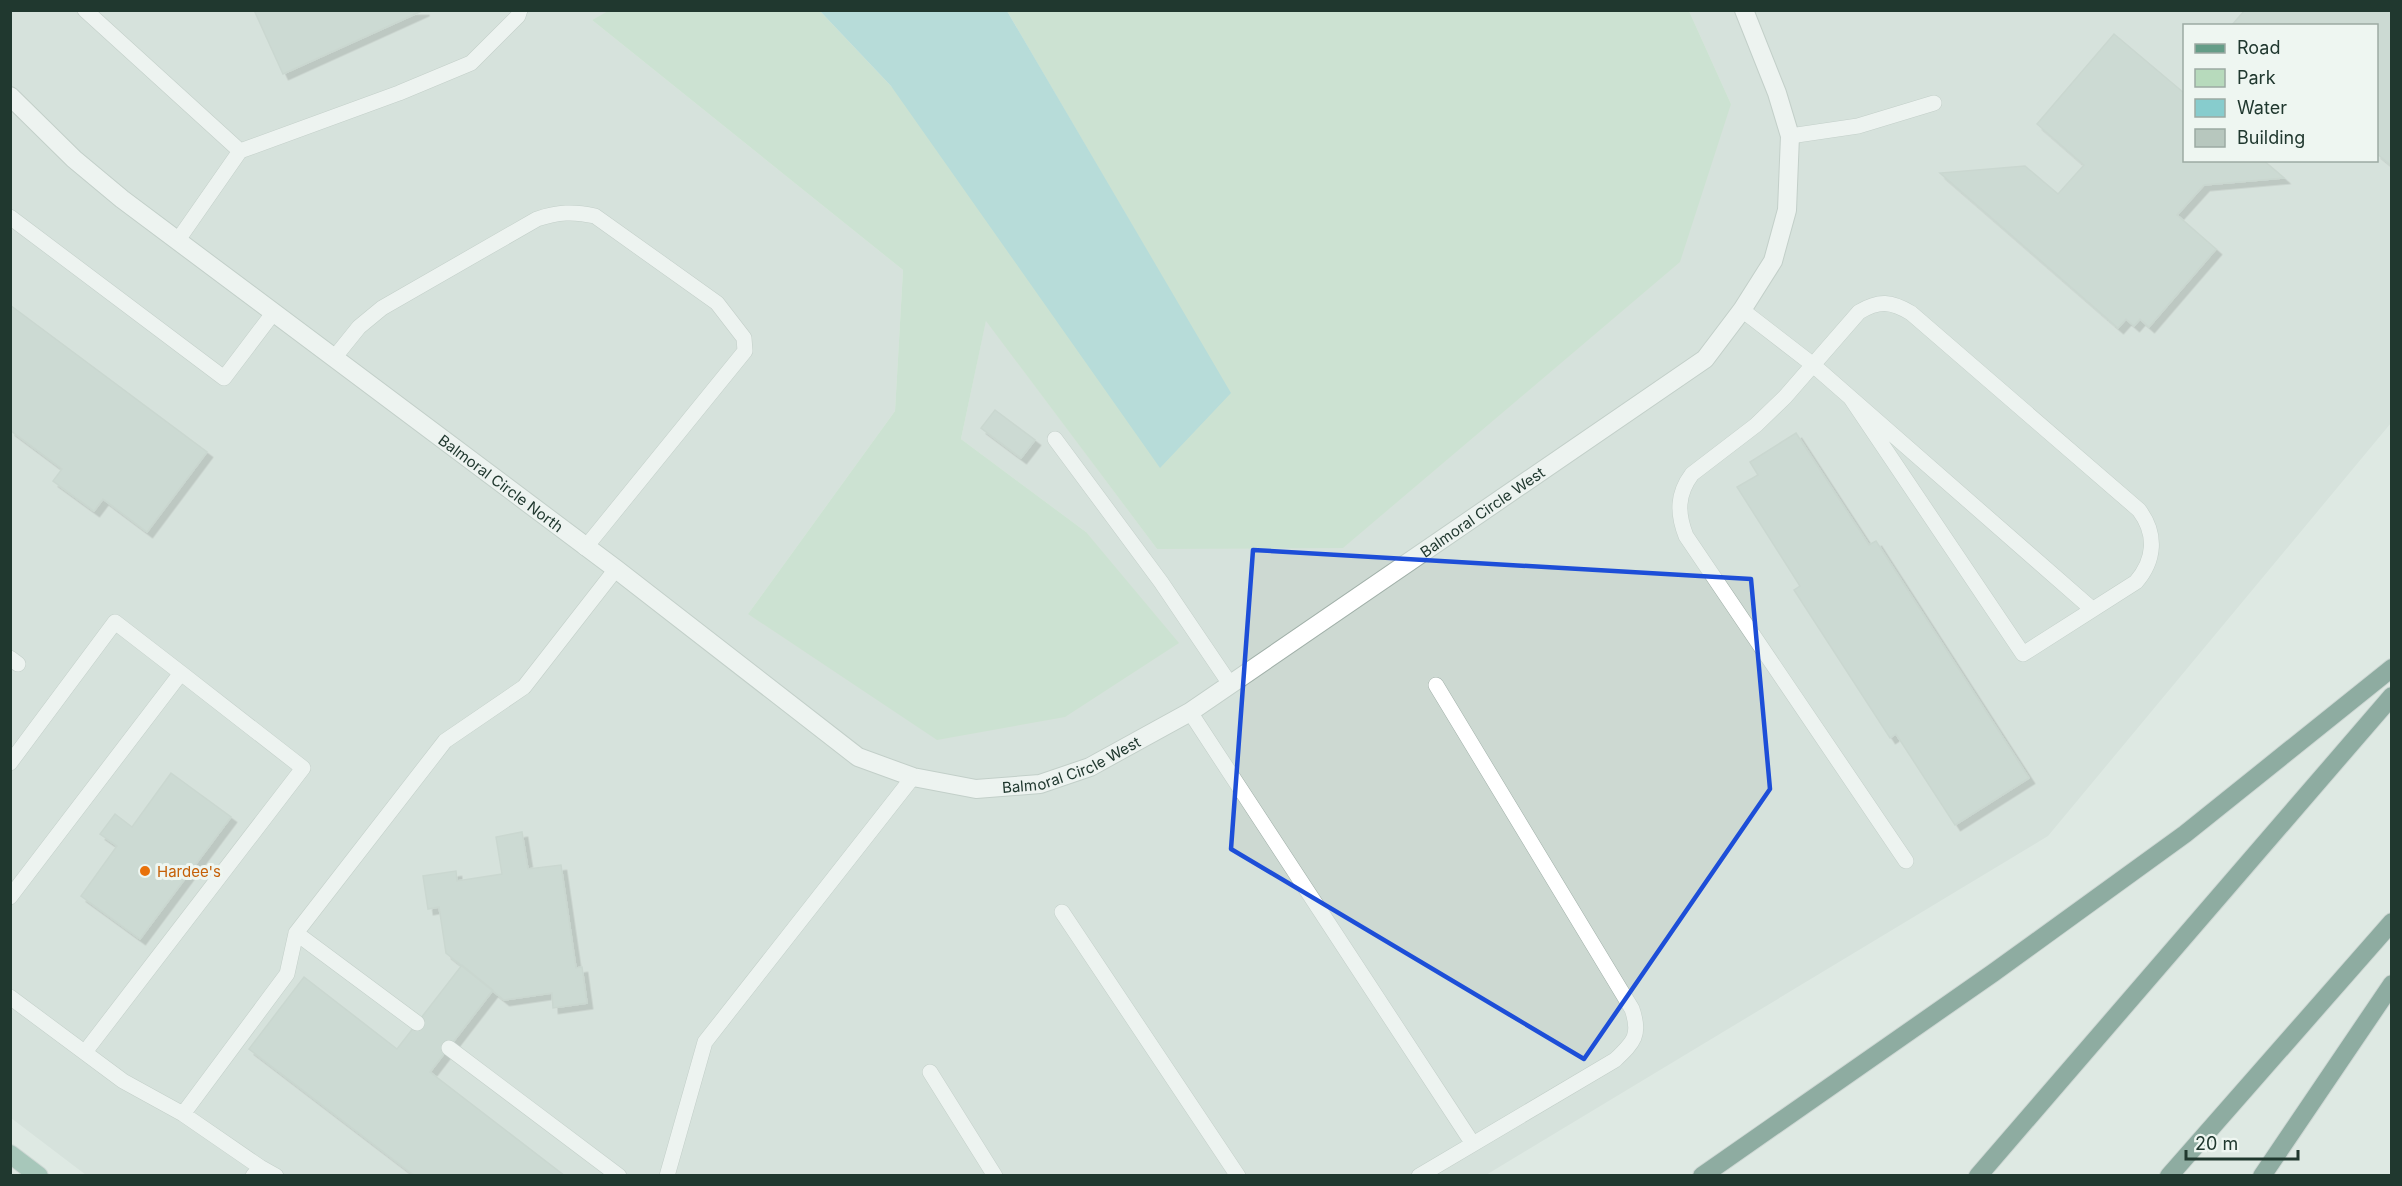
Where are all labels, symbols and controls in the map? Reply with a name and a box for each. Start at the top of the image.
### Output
legend [2183,24,2378,162]
text: Road [2237,37,2280,58]
text: Park [2237,67,2276,88]
text: Water [2237,97,2287,118]
text: Building [2237,127,2305,148]
street label: Balmoral Circle North [435,430,567,536]
street label: Balmoral Circle West [1416,462,1548,561]
street label: Balmoral Circle West [1001,732,1144,796]
place label: Hardee's [157,862,221,881]
marker: Hardee's [138,864,152,878]
scale bar [2186,1123,2298,1161]
text: 20 m [2195,1133,2238,1154]

